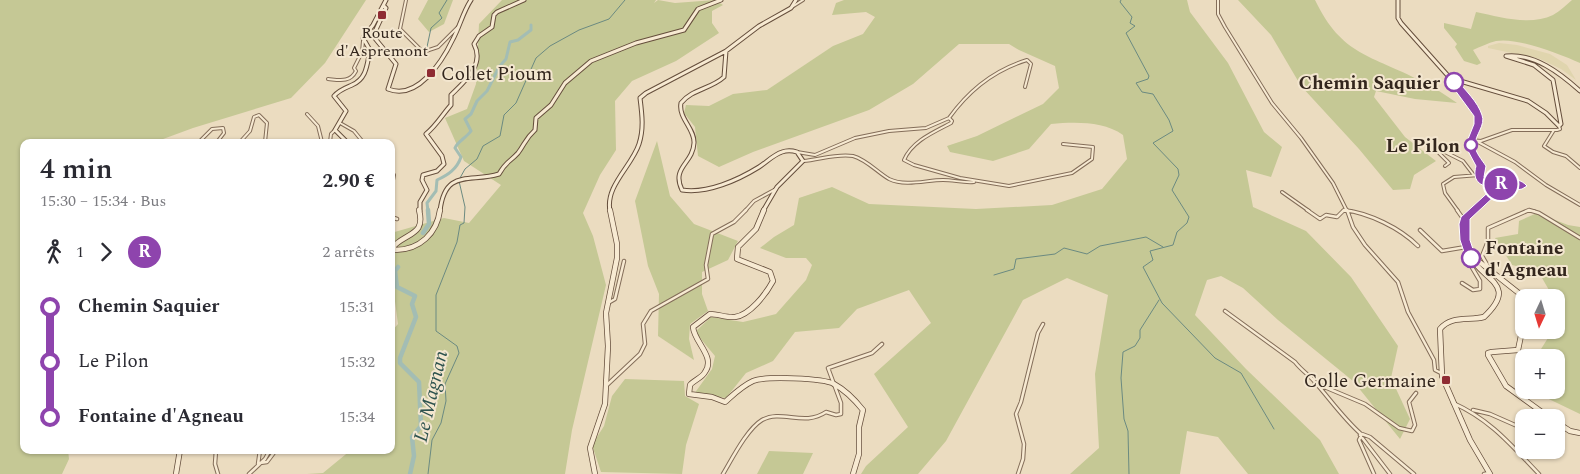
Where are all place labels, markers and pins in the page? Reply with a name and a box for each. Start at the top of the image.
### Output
marker: Route d'Aspremont [376,9,388,21]
place label: Route d'Aspremont [336,21,428,63]
place label: Collet Pioum [441,60,552,89]
marker: Collet Pioum [425,67,437,79]
place label: Chemin Saquier [1299,69,1441,98]
marker: Chemin Saquier [1444,72,1464,92]
place label: Le Pilon [1386,132,1460,161]
marker: Le Pilon [1464,138,1478,152]
place label: Fontaine d'Agneau [1485,234,1568,285]
marker: Fontaine d'Agneau [1461,248,1481,268]
place label: Colle Germaine [1304,367,1436,396]
marker: Colle Germaine [1440,374,1452,386]

